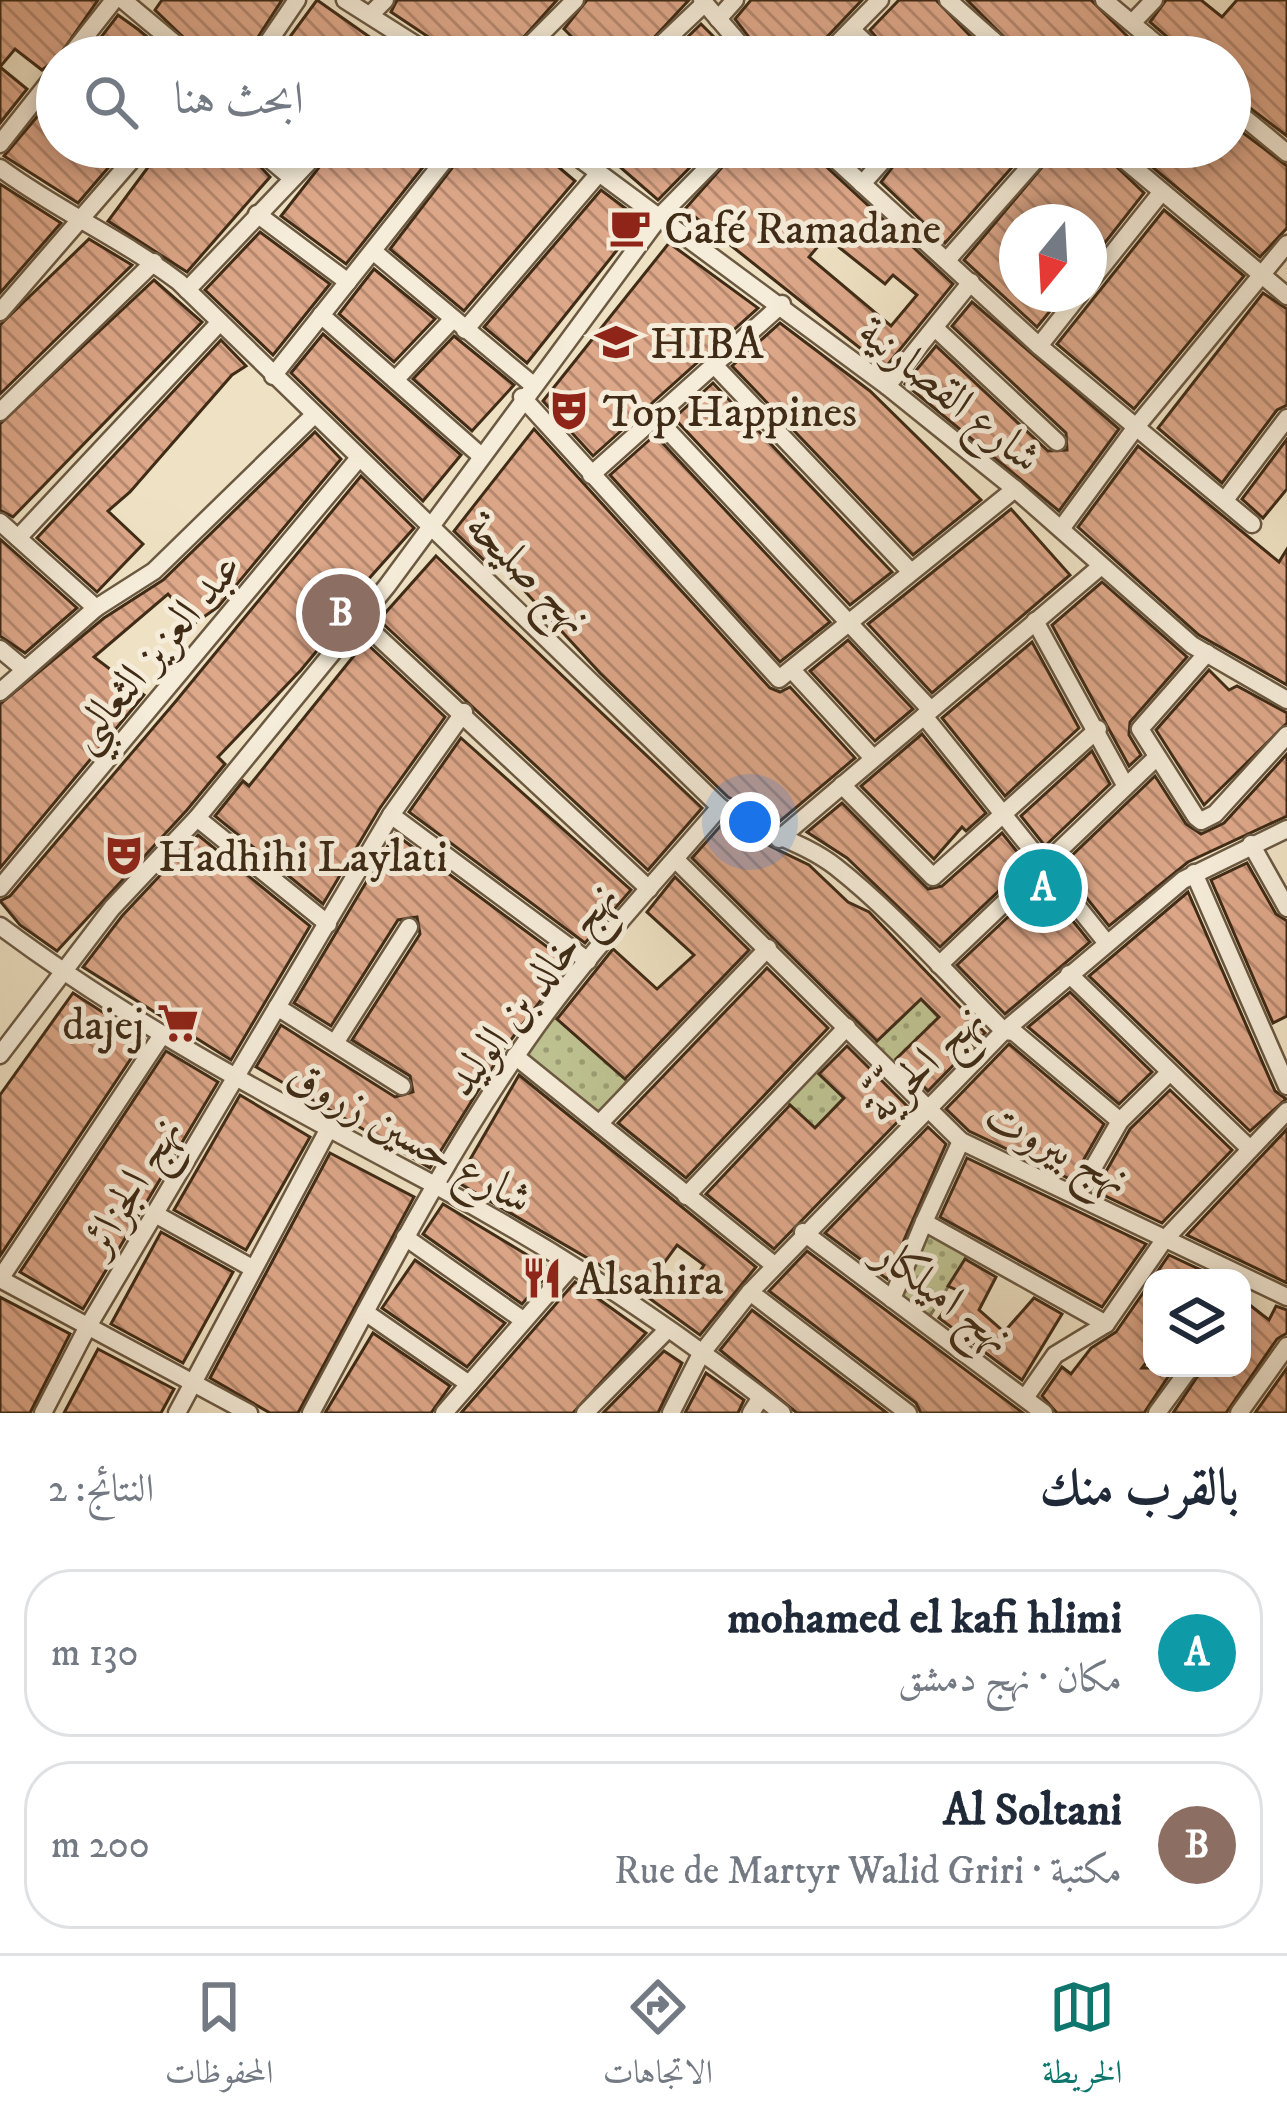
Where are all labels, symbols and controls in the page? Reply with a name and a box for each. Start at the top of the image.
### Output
search box [36,36,1251,168]
icon: search [78,69,144,135]
text: ابحث هنا [174,72,304,128]
place label: Café Ramadane [664,202,941,258]
cafe icon: Café Ramadane [607,204,653,250]
north arrow [999,204,1107,312]
street label: شارع القصارنية [842,304,1052,492]
place label: HIBA [650,317,764,373]
school or university icon: HIBA [593,319,639,365]
place label: Top Happines [603,385,857,441]
theatre icon: Top Happines [546,387,592,433]
street label: نهج صليحة [446,499,603,654]
street label: عبد العزيز الثعالبي [56,541,264,771]
pin: B [302,568,380,658]
your location [720,792,780,852]
place label: Hadhihi Laylati [158,830,448,886]
theatre icon: Hadhihi Laylati [101,832,147,878]
pin: A [1004,843,1082,933]
street label: نهج خالد بن الوليد [434,871,639,1114]
street label: نهج الحرّيّة [851,990,1004,1143]
place label: dajej [62,998,144,1054]
supermarket icon: dajej [155,1000,201,1046]
street label: شارع حسين زروق [274,1047,542,1234]
street label: نهج بيروت [970,1088,1139,1218]
street label: نهج الجزائر [67,1107,204,1275]
street label: نهج اميلكار [853,1224,1024,1375]
place label: Alsahira [576,1253,723,1309]
restaurant icon: Alsahira [519,1255,565,1301]
map controls [1143,1269,1251,1377]
button: layers [1143,1269,1251,1377]
text: بالقرب منك [1040,1457,1239,1521]
text: النتائج: 2 [48,1465,154,1514]
text: mohamed el kafi hlimi [727,1591,1122,1647]
text: 130 m [51,1629,139,1678]
text: A [1185,1629,1209,1678]
text: مكان · نهج دمشق [898,1655,1122,1704]
text: Al Soltani [943,1783,1122,1839]
text: 200 m [51,1821,150,1870]
text: B [1185,1821,1209,1870]
text: مكتبة · Rue de Martyr Walid Griri [614,1847,1122,1896]
tab: المحفوظات [165,1974,273,2104]
tab: الاتجاهات [603,1974,713,2104]
tab: الخريطة [1042,1974,1122,2104]

